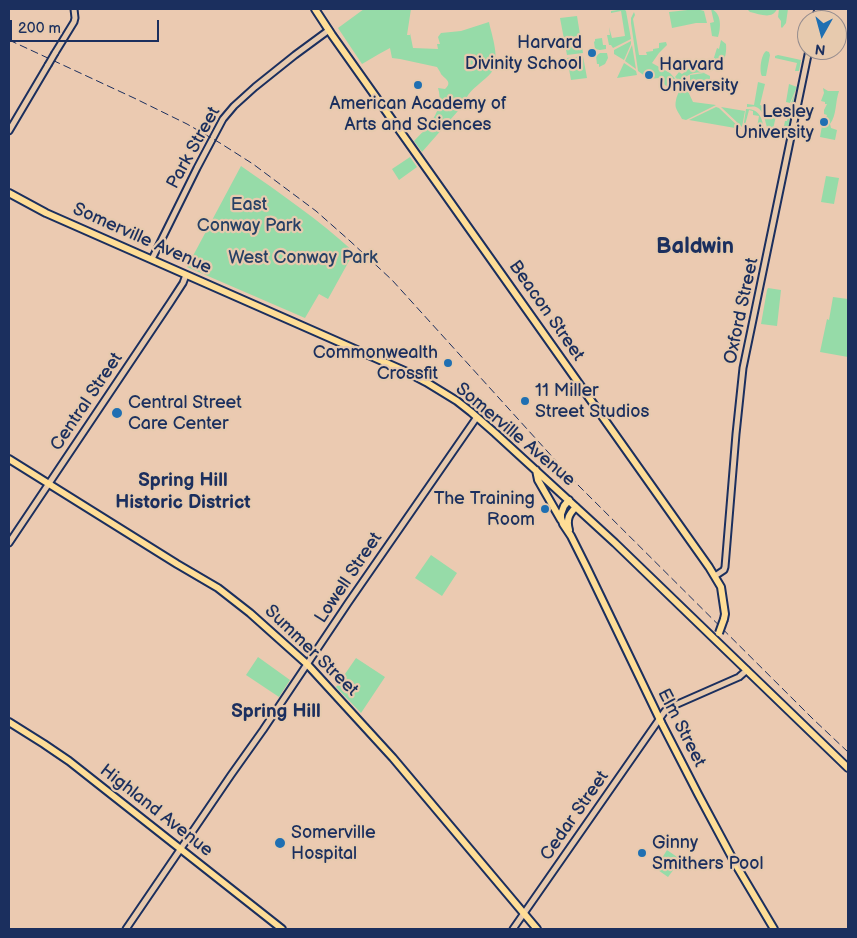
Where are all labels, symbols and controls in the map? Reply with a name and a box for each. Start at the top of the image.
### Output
scale bar [12,10,161,42]
north arrow [797,10,847,60]
text: 200 m [18,19,61,38]
place label: Harvard Divinity School [465,32,582,74]
text: N [814,40,826,58]
marker: Harvard Divinity School [586,47,598,59]
place label: Harvard University [659,54,738,96]
marker: Harvard University [643,69,655,81]
marker: American Academy of Arts and Sciences [412,79,424,91]
place label: American Academy of Arts and Sciences [329,93,507,136]
place label: Lesley University [735,101,814,144]
street label: Park Street [163,103,225,193]
marker: Lesley University [818,116,830,128]
park label: East Conway Park [197,194,301,236]
street label: Somerville Avenue [69,199,215,279]
district label: Baldwin [656,234,734,260]
park label: West Conway Park [228,247,378,269]
street label: Oxford Street [720,256,764,366]
street label: Beacon Street [503,257,589,365]
place label: Commonwealth Crossfit [313,342,438,384]
street label: Central Street [46,349,128,455]
marker: Commonwealth Crossfit [442,357,454,369]
street label: Somerville Avenue [451,379,579,491]
place label: 11 Miller Street Studios [535,380,649,422]
place label: Central Street Care Center [128,392,242,434]
marker: 11 Miller Street Studios [519,395,531,407]
marker: Central Street Care Center [110,406,124,420]
district label: Spring Hill Historic District [115,470,251,514]
place label: The Training Room [434,488,535,530]
marker: The Training Room [539,503,551,515]
street label: Lowell Street [311,528,387,628]
street label: Summer Street [260,601,362,701]
street label: Elm Street [652,685,710,771]
district label: Spring Hill [231,701,321,723]
street label: Highland Avenue [95,760,217,862]
street label: Cedar Street [536,767,614,865]
place label: Somerville Hospital [291,822,376,864]
place label: Ginny Smithers Pool [652,832,763,874]
marker: Somerville Hospital [273,836,287,850]
marker: Ginny Smithers Pool [636,847,648,859]

